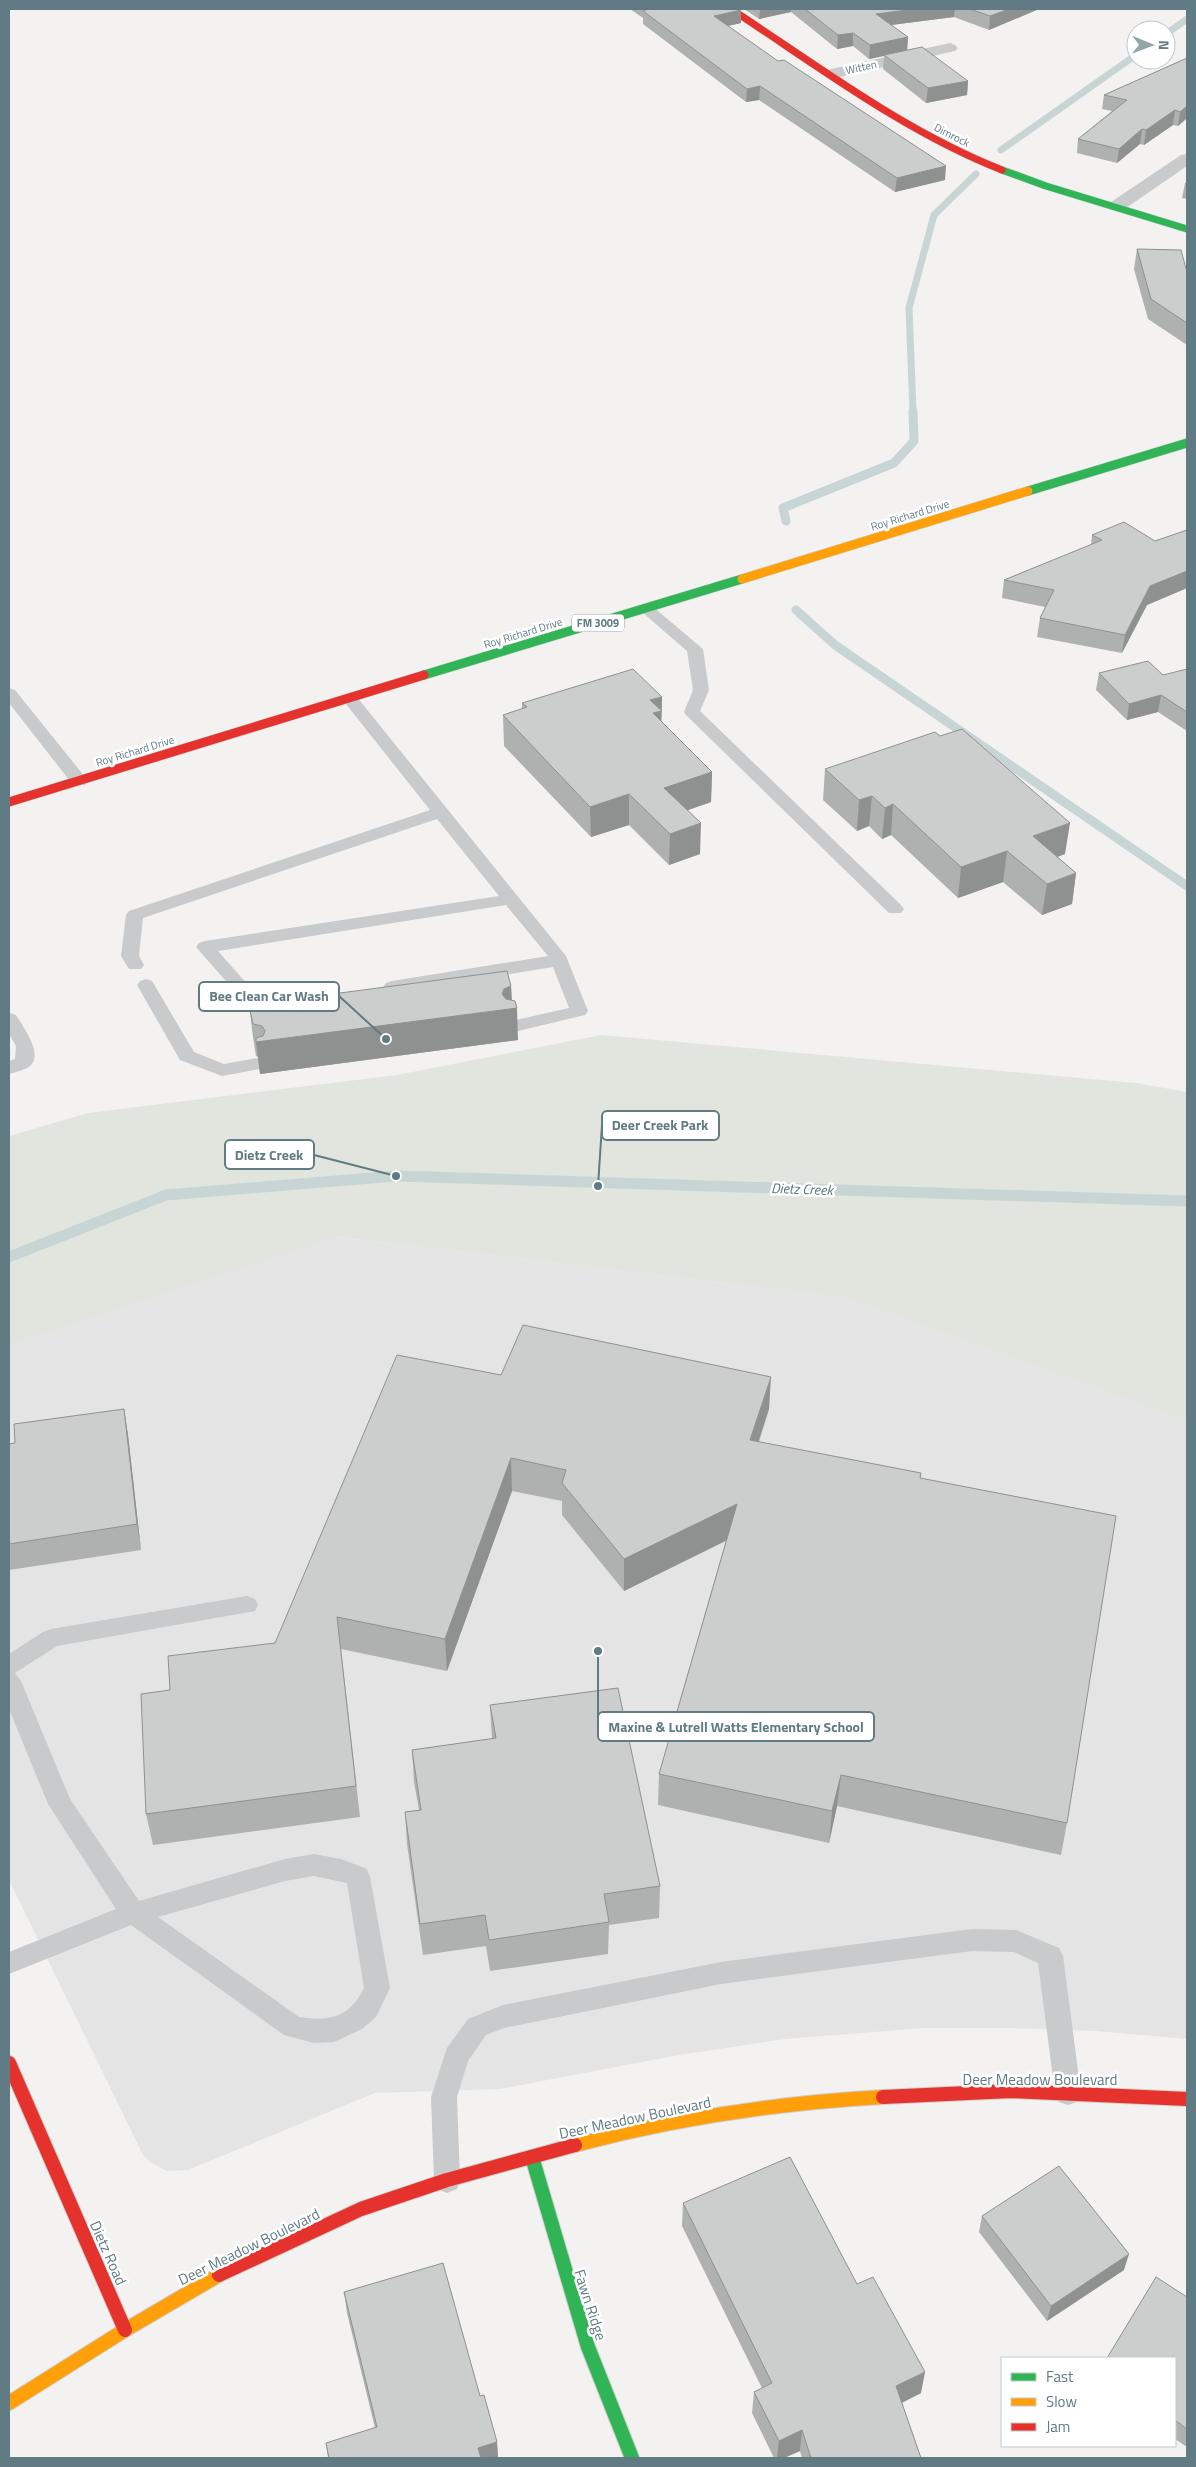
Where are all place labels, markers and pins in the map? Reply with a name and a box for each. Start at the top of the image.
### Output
callout: Bee Clean Car Wash [199,982,339,1011]
callout: Deer Creek Park [602,1111,719,1140]
callout: Dietz Creek [225,1140,314,1169]
callout: Maxine & Lutrell Watts Elementary School [598,1712,874,1741]

